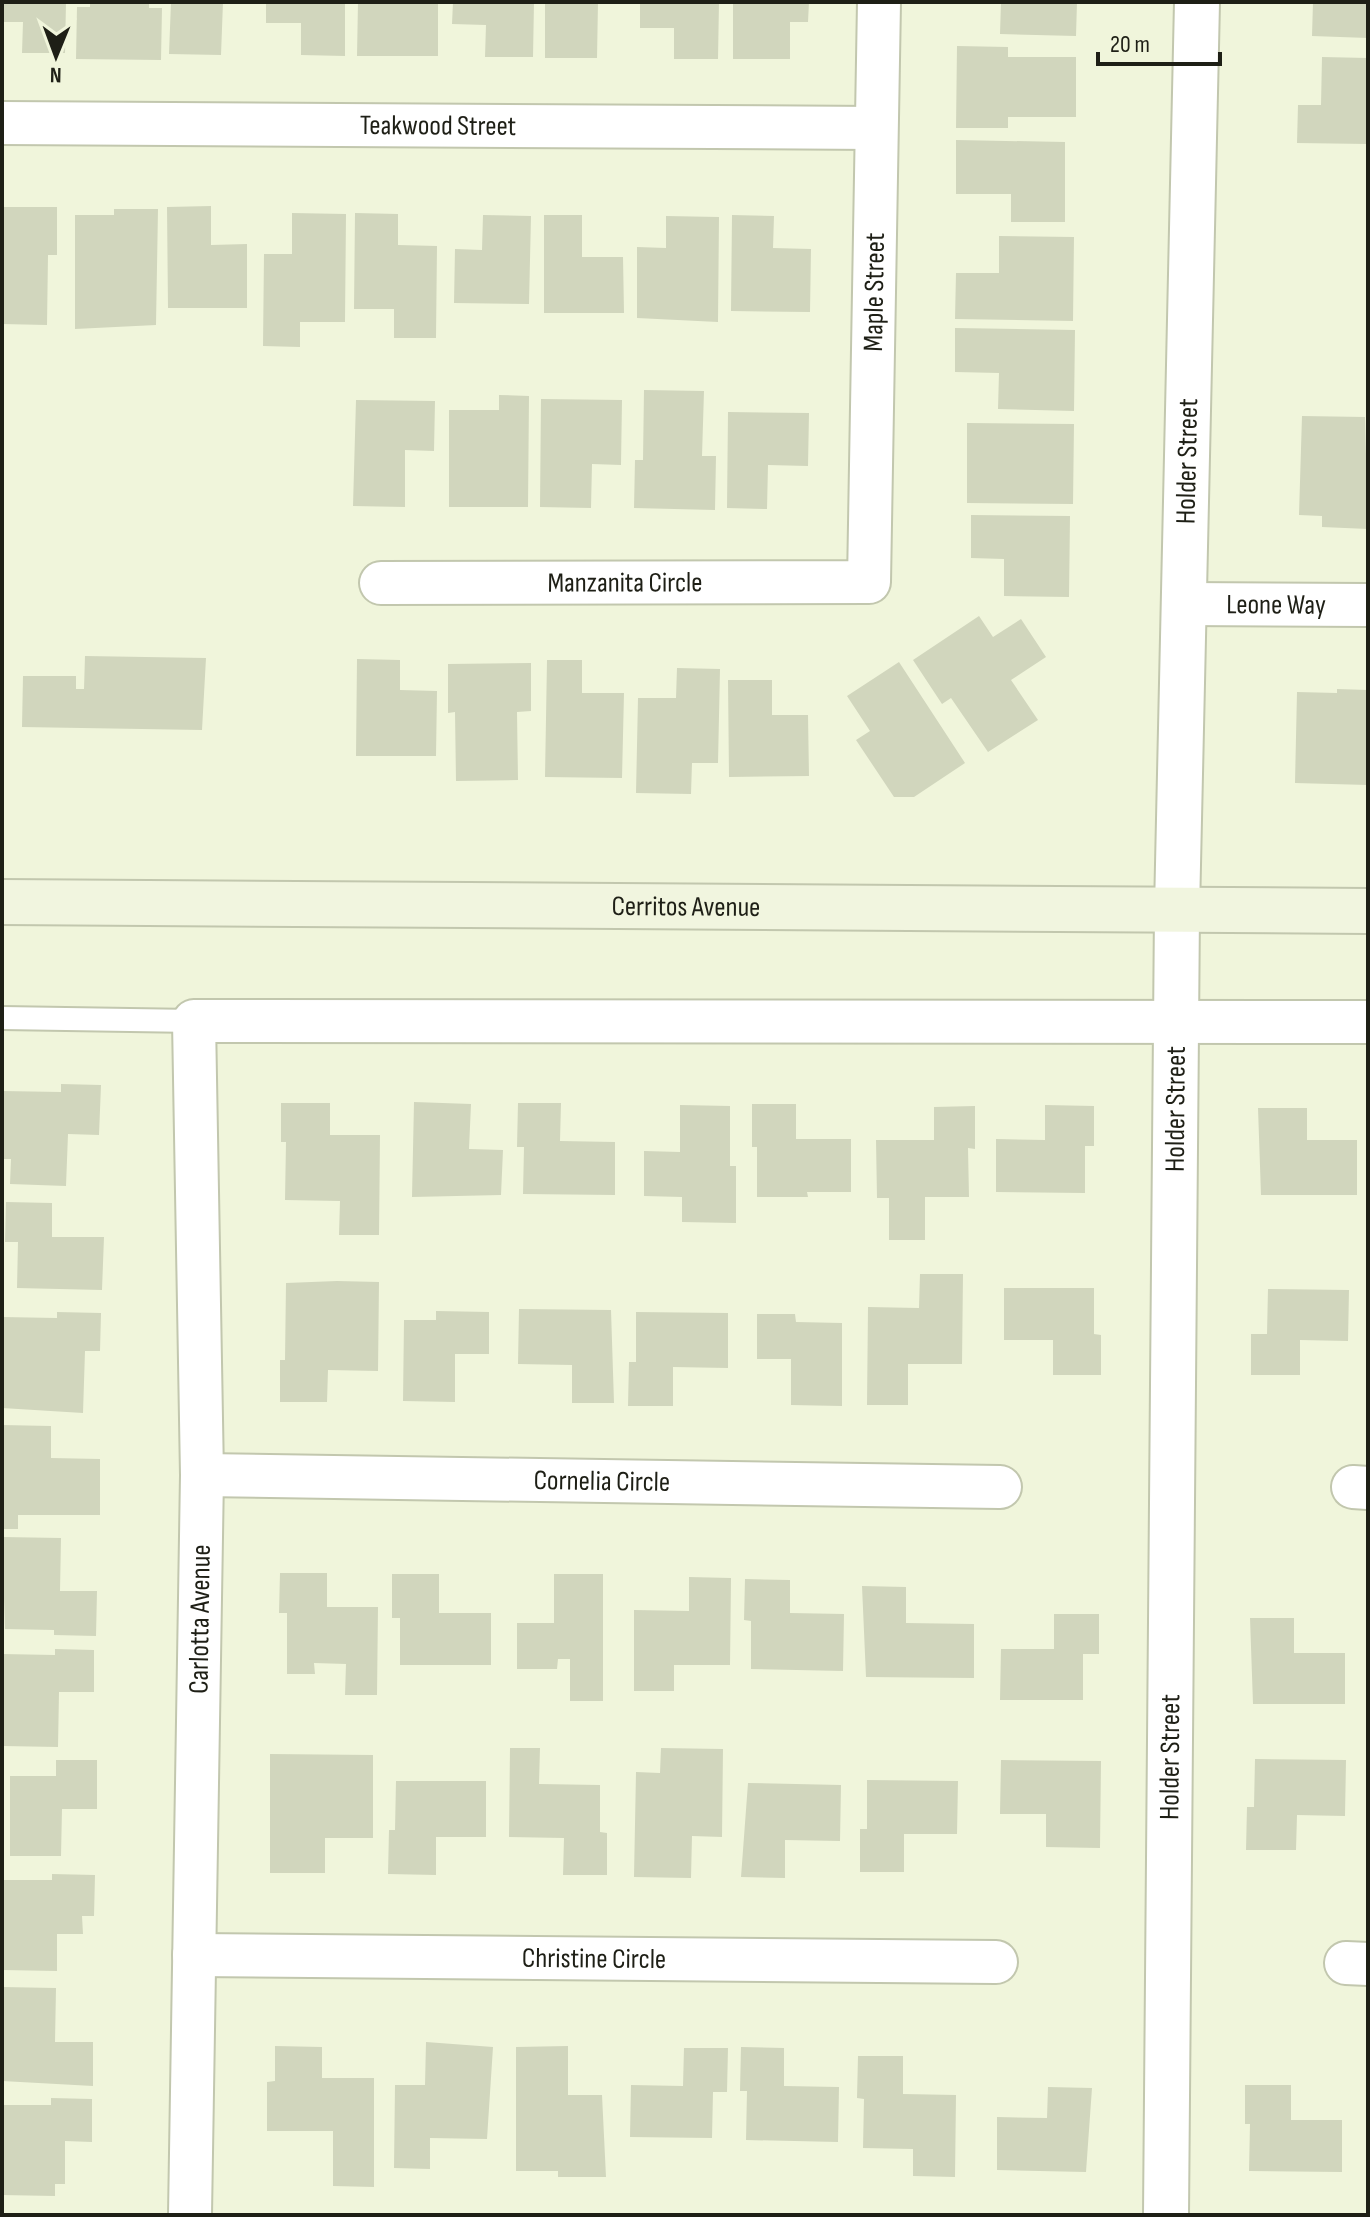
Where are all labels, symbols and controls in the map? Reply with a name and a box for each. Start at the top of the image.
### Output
north arrow [16,16,96,96]
scale bar [1098,16,1220,66]
text: 20 m [1110,30,1150,59]
text: N [50,61,62,88]
street label: Teakwood Street [360,109,516,142]
street label: Maple Street [856,232,892,352]
street label: Holder Street [1169,398,1205,524]
street label: Manzanita Circle [547,566,703,599]
street label: Leone Way [1226,588,1326,621]
street label: Cerritos Avenue [611,890,761,923]
street label: Holder Street [1158,1046,1192,1172]
street label: Cornelia Circle [533,1463,670,1499]
street label: Carlotta Avenue [182,1544,217,1694]
street label: Holder Street [1153,1694,1187,1820]
street label: Christine Circle [522,1941,666,1976]

